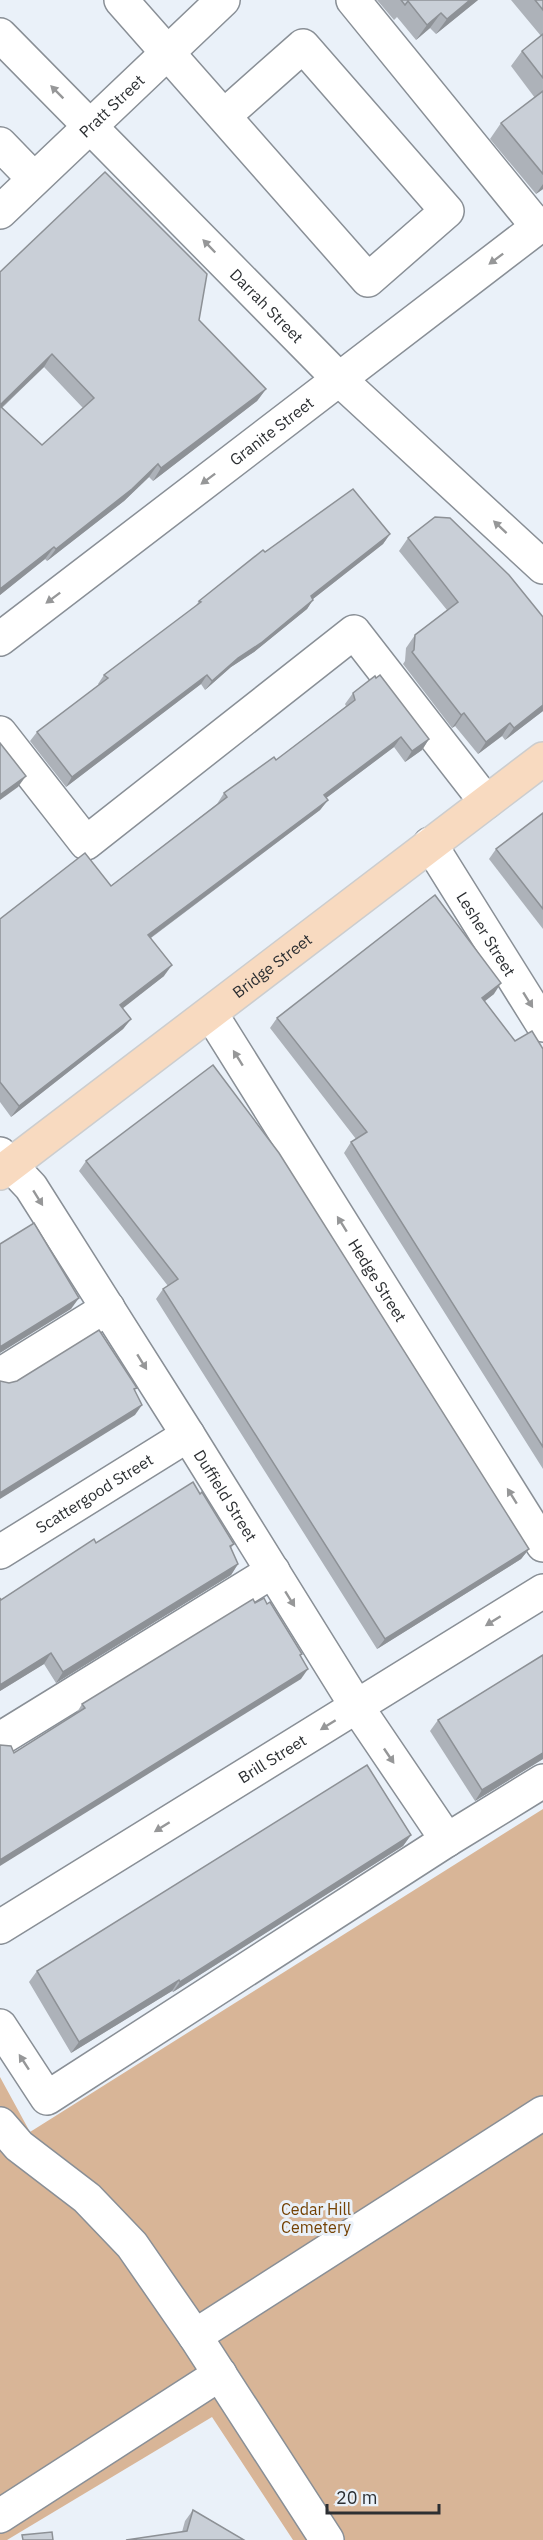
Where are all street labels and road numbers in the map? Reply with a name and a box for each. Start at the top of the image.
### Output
street label: Pratt Street [75,70,148,142]
street label: Darrah Street [226,264,308,347]
street label: Granite Street [225,392,318,470]
street label: Lesher Street [452,888,520,980]
street label: Bridge Street [228,929,316,1002]
street label: Hedge Street [344,1235,411,1326]
street label: Duffield Street [190,1446,262,1545]
street label: Scattergood Street [32,1449,157,1537]
street label: Brill Street [234,1730,310,1787]

